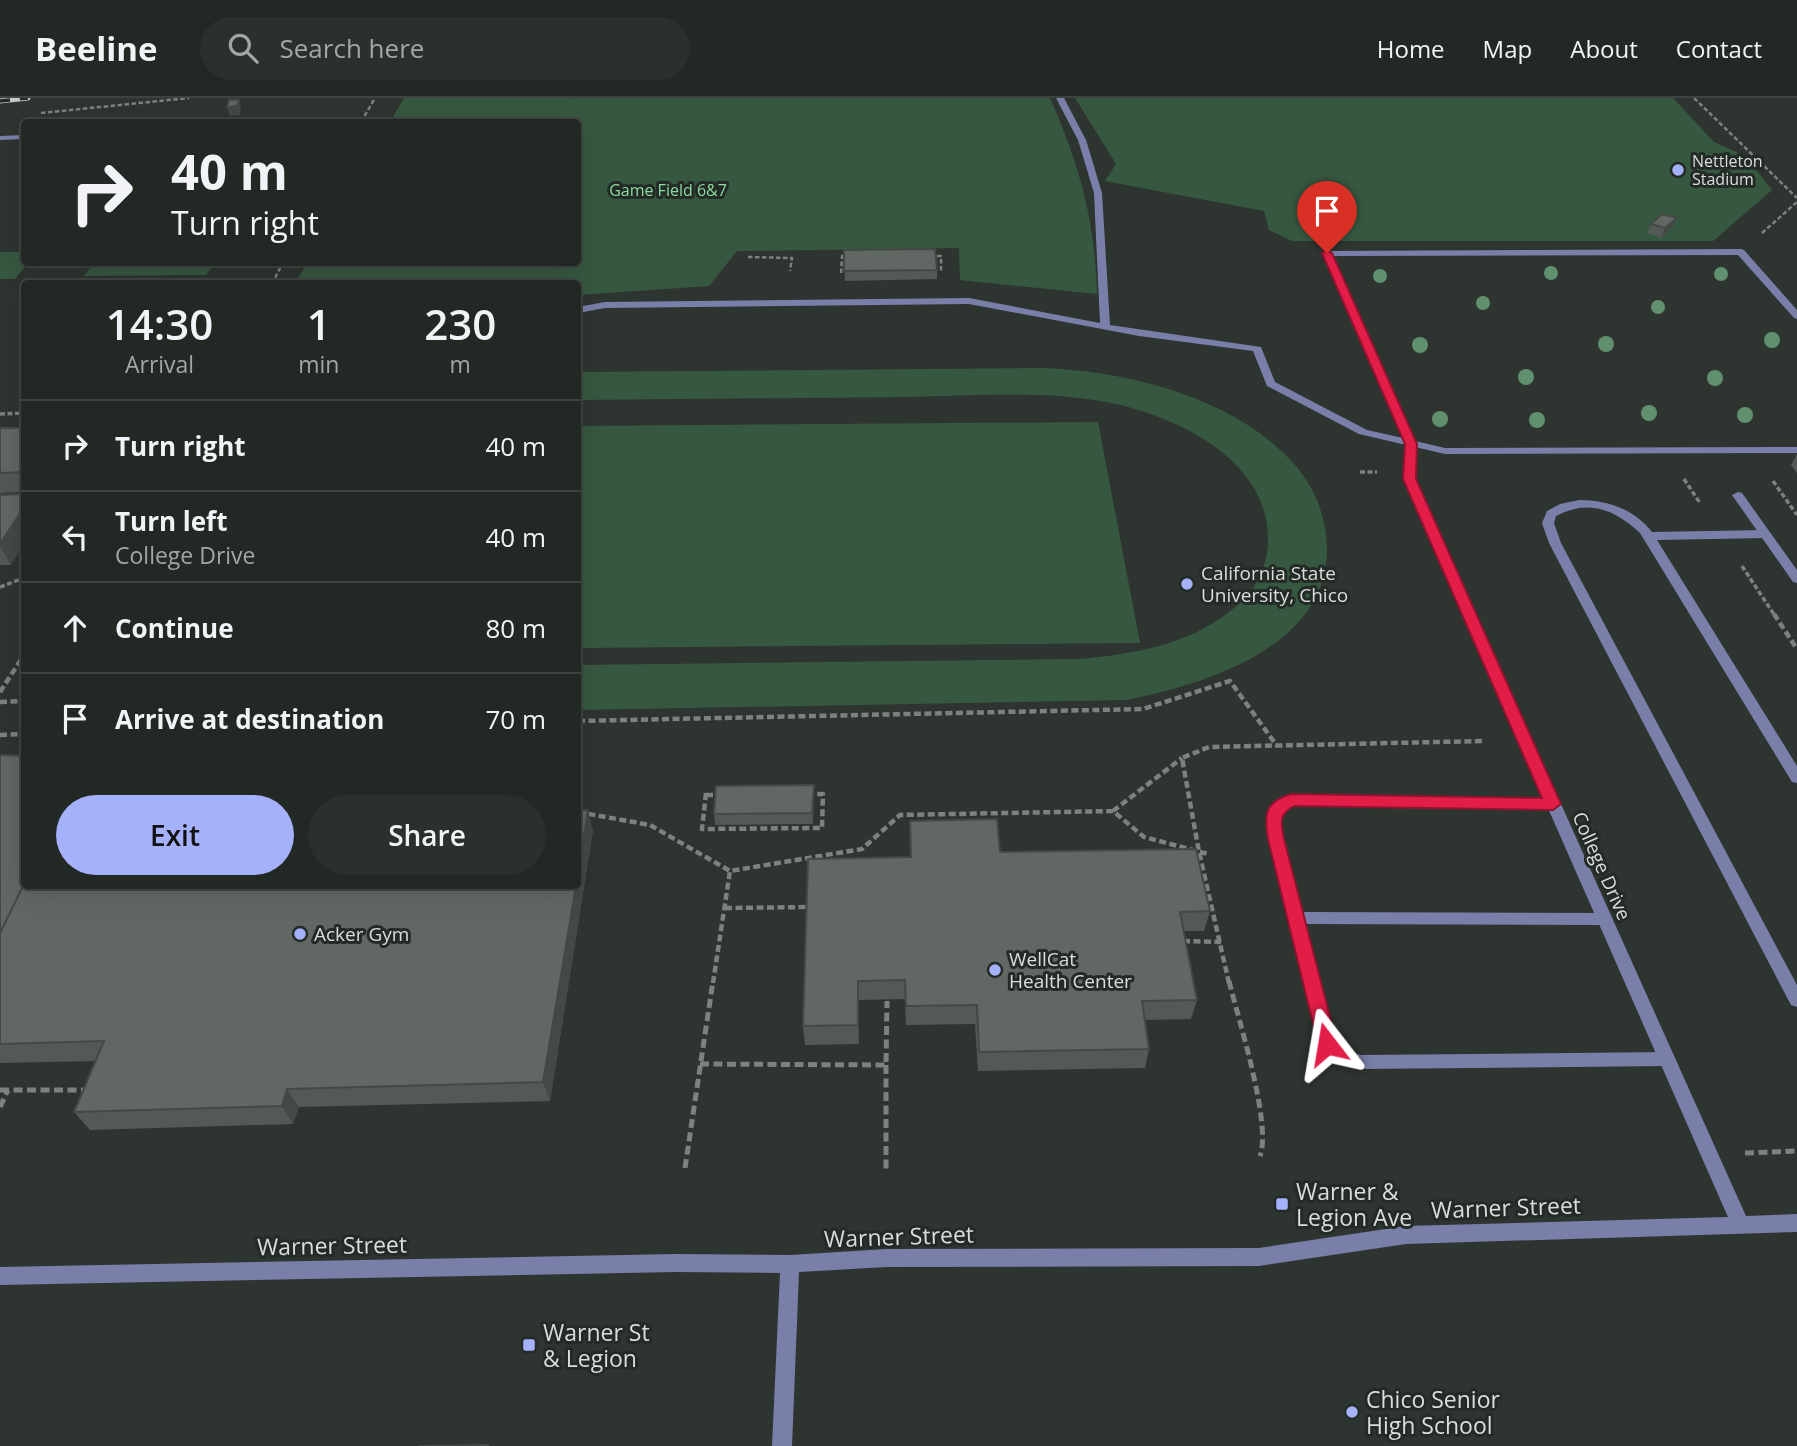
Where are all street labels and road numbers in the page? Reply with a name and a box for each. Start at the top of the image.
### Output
street label: College Drive [1567,808,1637,924]
street label: Warner Street [1430,1188,1582,1226]
street label: Warner Street [823,1217,975,1255]
street label: Warner Street [257,1228,407,1262]

